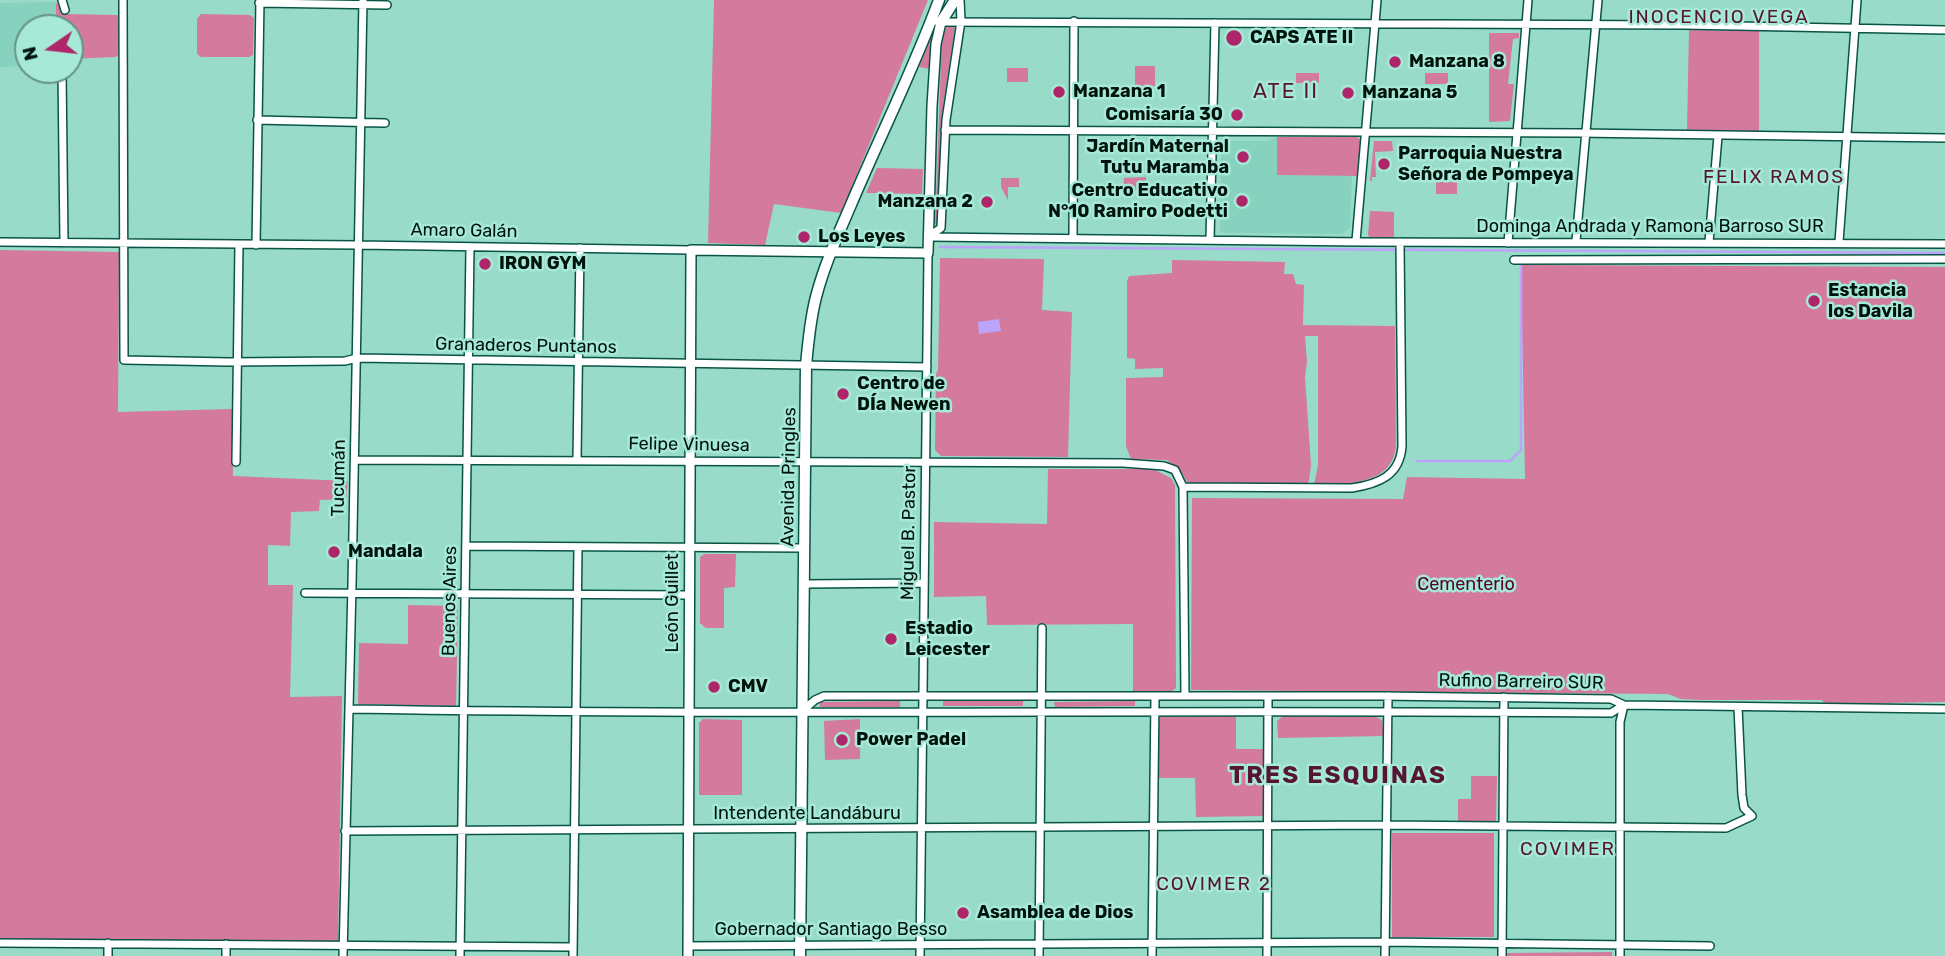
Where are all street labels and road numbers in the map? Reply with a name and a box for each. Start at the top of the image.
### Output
street label: Dominga Andrada y Ramona Barroso SUR [1476,216,1824,238]
street label: Amaro Galán [410,219,518,243]
street label: Granaderos Puntanos [435,334,617,358]
street label: Avenida Pringles [777,407,801,547]
street label: Felipe Vinuesa [628,433,750,457]
street label: Tucumán [328,439,350,517]
street label: Miguel B. Pastor [897,466,921,600]
street label: Buenos Aires [438,546,462,656]
street label: León Guillet [662,554,684,652]
street label: Rufino Barreiro SUR [1438,670,1604,694]
street label: Intendente Landáburu [713,803,901,825]
street label: Gobernador Santiago Besso [715,919,947,941]

